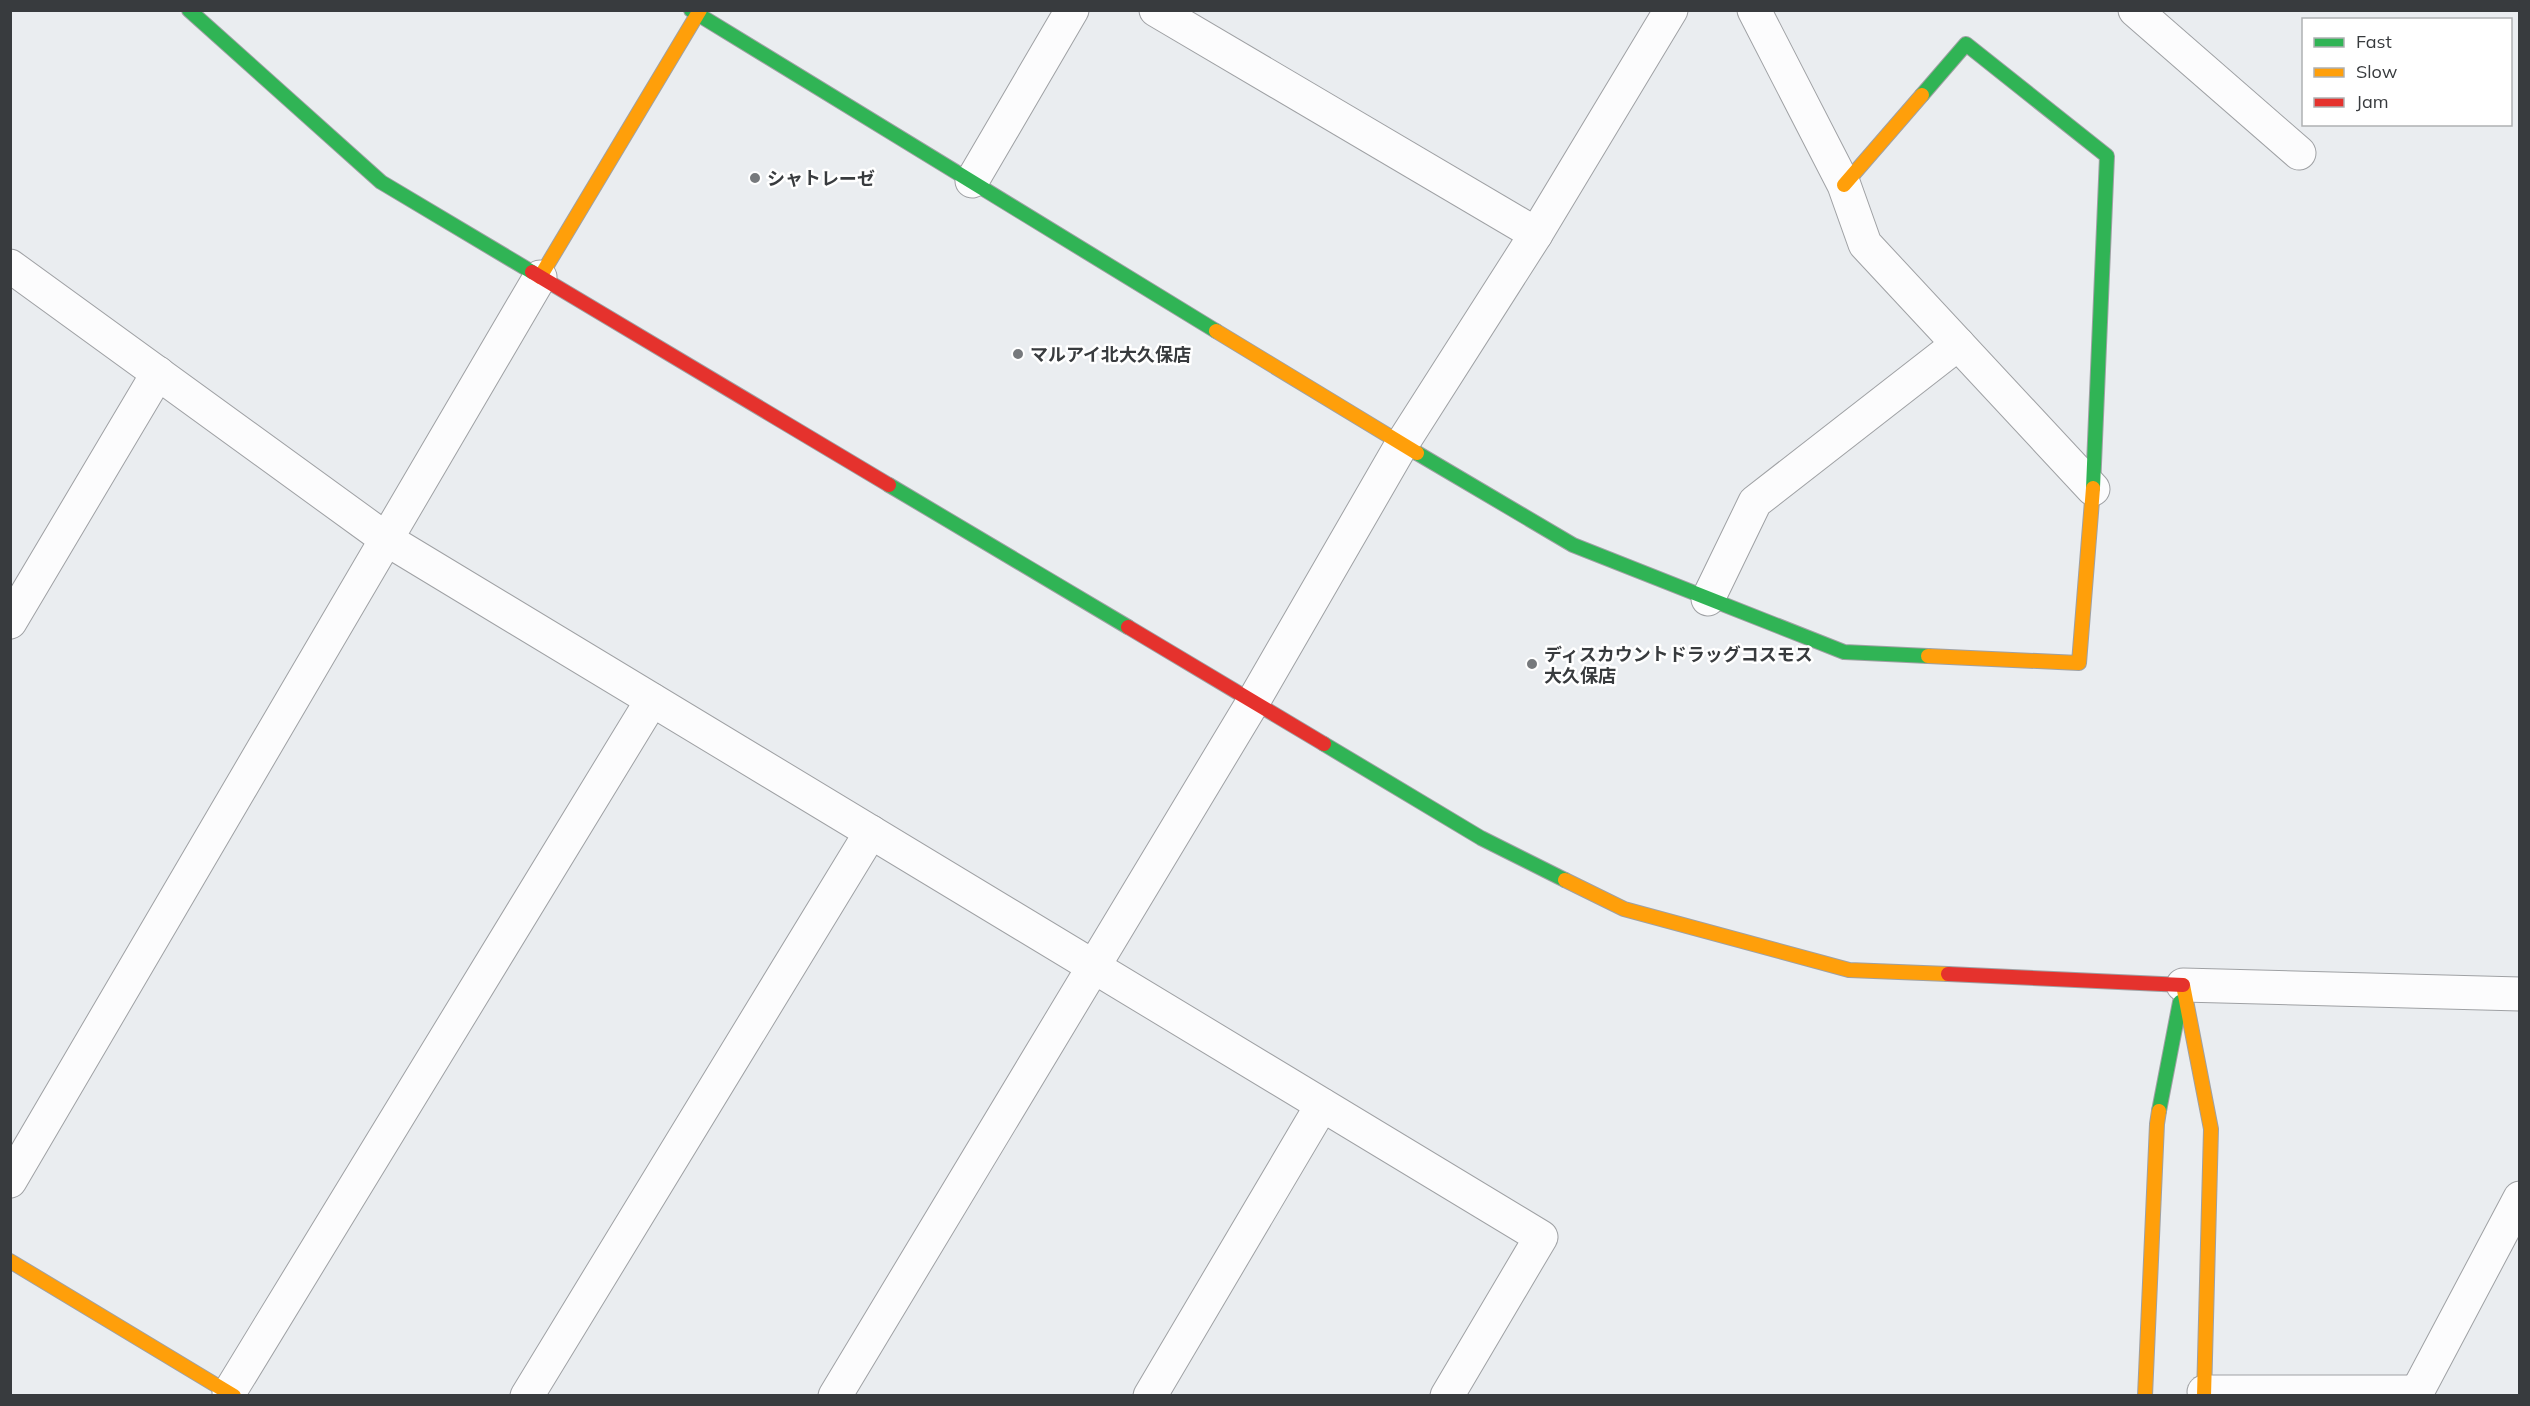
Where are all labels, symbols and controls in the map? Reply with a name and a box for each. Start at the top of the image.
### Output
legend [2302,18,2512,126]
text: Fast [2356,30,2392,53]
text: Slow [2356,60,2398,83]
text: Jam [2356,90,2389,113]
place label: シャトレーゼ [767,167,875,190]
marker: シャトレーゼ [748,171,762,185]
place label: マルアイ北大久保店 [1030,343,1191,366]
marker: マルアイ北大久保店 [1011,347,1025,361]
place label: ディスカウントドラッグコスモス 大久保店 [1544,643,1813,687]
marker: ディスカウントドラッグコスモス 大久保店 [1525,657,1539,671]

